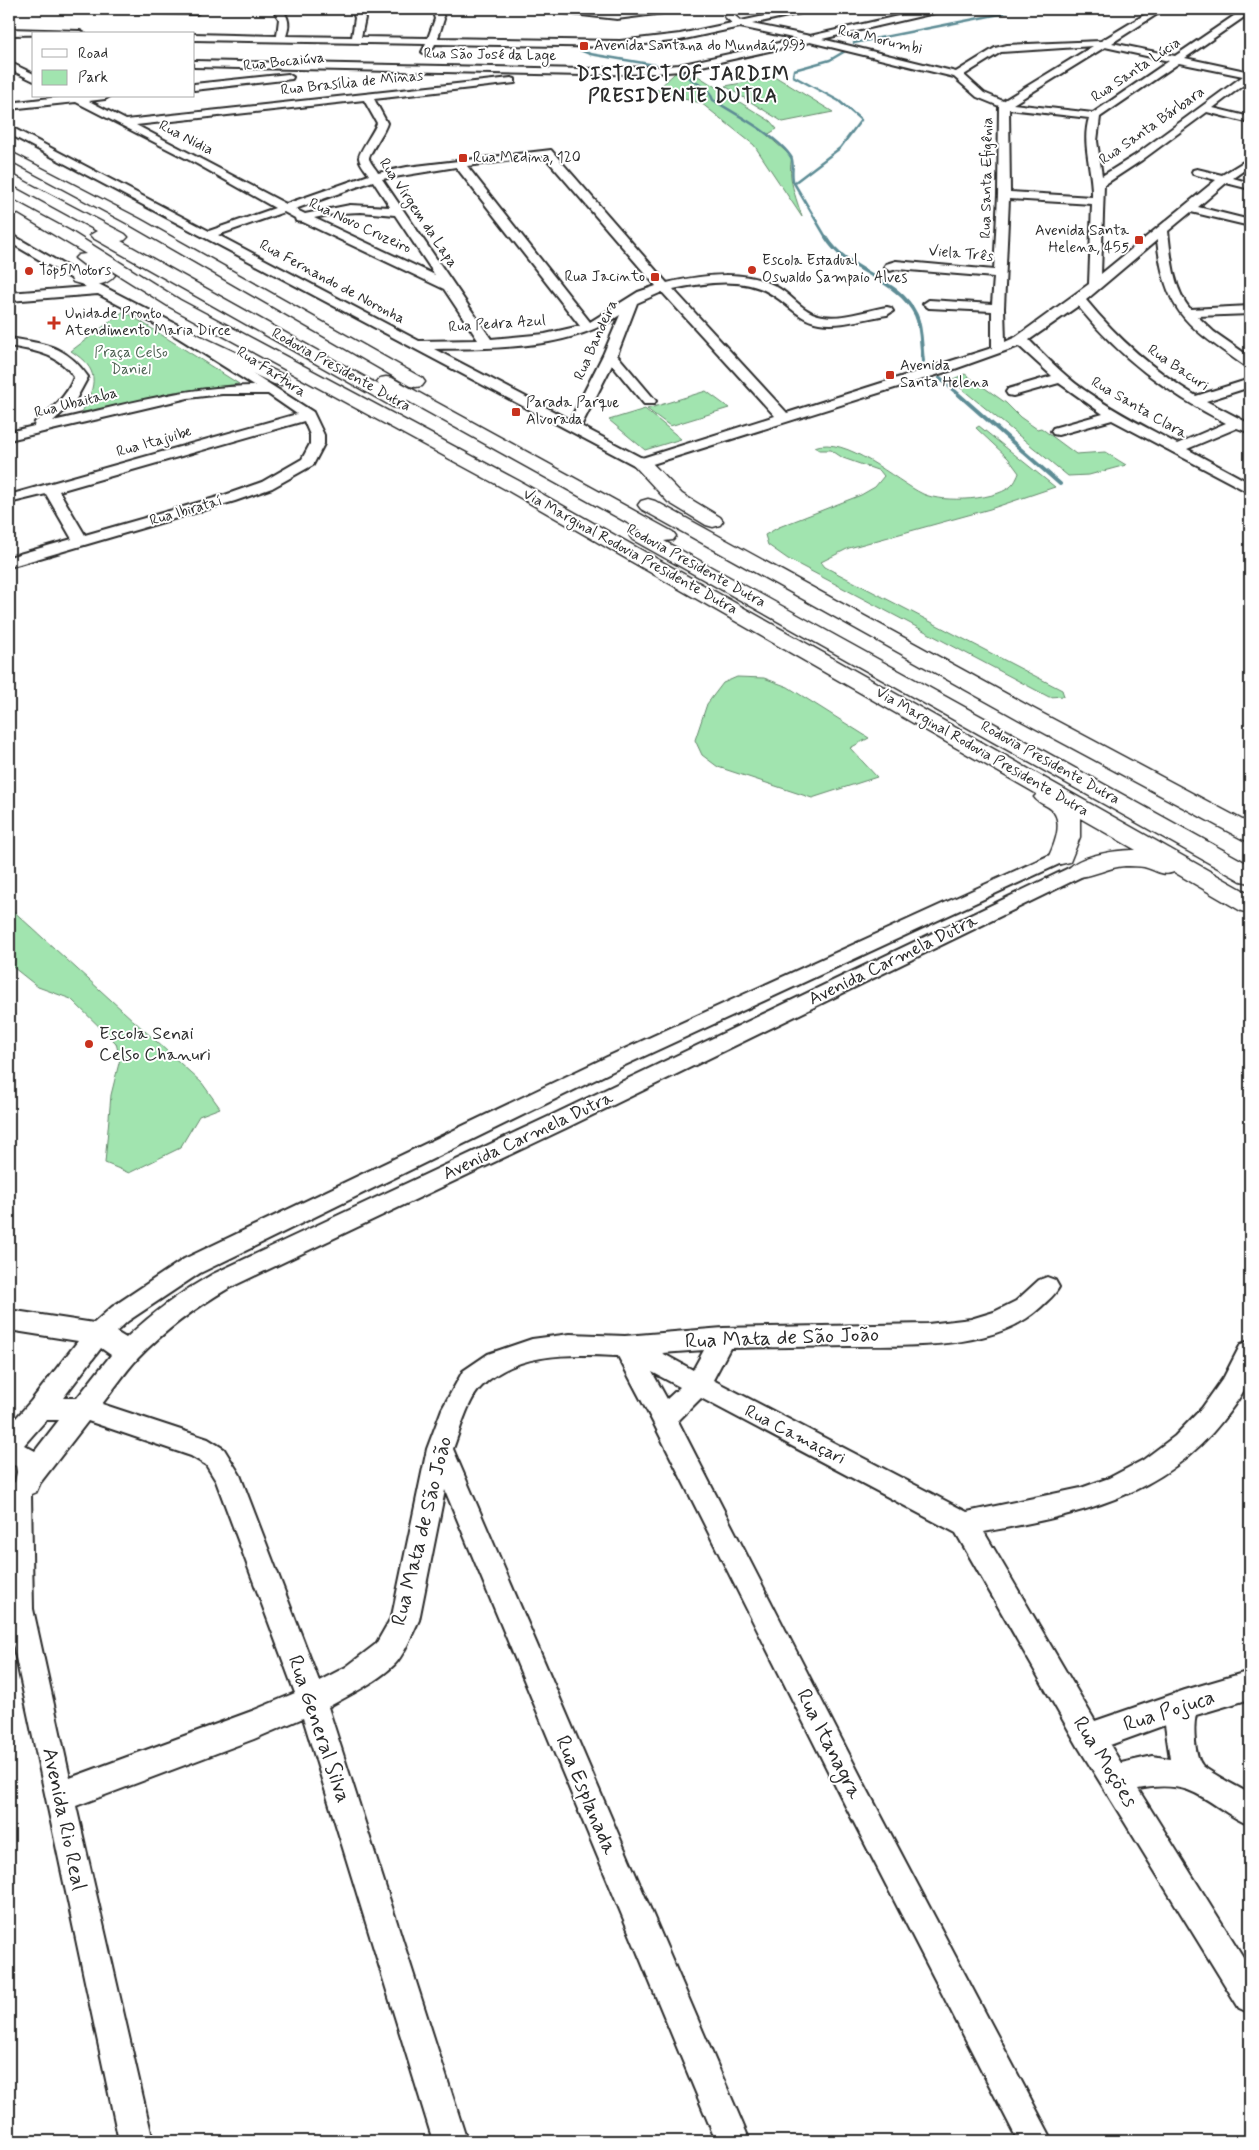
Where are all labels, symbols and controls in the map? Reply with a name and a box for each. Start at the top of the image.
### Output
street label: Rua Morumbi [836,21,924,59]
legend [32,32,195,98]
street label: Rua Santa Lúcia [1087,33,1185,107]
place label: Avenida Santana do Mundaú, 993 [594,36,805,56]
marker: Avenida Santana do Mundaú, 993 [578,40,590,52]
text: Road [78,44,108,64]
street label: Rua São José da Lage [423,44,557,67]
street label: Rua Bocaiúva [242,48,326,76]
district label: DISTRICT OF JARDIM PRESIDENTE DUTRA [576,62,790,109]
street label: Rua Brasília de Minas [280,66,425,100]
text: Park [78,68,108,88]
street label: Rua Santa Bárbara [1095,82,1209,170]
street label: Rua Nidia [155,116,217,160]
street label: Rua Santa Efigênia [976,117,998,239]
place label: Rua Medina, 120 [473,148,581,168]
marker: Rua Medina, 120 [457,152,469,164]
street label: Rua Virgem da Lapa [373,154,462,272]
street label: Rua Novo Cruzeiro [306,194,414,258]
place label: Avenida Santa Helena, 455 [1035,221,1130,258]
marker: Avenida Santa Helena, 455 [1133,234,1145,246]
street label: Rua Fernando de Noronha [256,235,409,329]
street label: Viela Três [928,241,995,267]
place label: Escola Estadual Oswaldo Sampaio Alves [762,251,907,288]
place label: Top5Motors [39,261,112,281]
marker: Escola Estadual Oswaldo Sampaio Alves [746,264,758,276]
marker: Top5Motors [23,265,35,277]
place label: Rua Jacinto [565,267,645,287]
marker: Rua Jacinto [649,271,661,283]
street label: Rua Bandeira [569,296,623,383]
place label: Unidade Pronto Atendimento Maria Dirce [65,304,231,341]
street label: Rua Pedra Azul [448,311,547,337]
marker: Unidade Pronto Atendimento Maria Dirce [47,316,61,330]
street label: Rodovia Presidente Dutra [268,323,414,417]
street label: Rua Bacuri [1143,340,1213,396]
street label: Rua Fartura [232,342,310,402]
park label: Praça Celso Daniel [94,343,168,380]
place label: Avenida Santa Helena [900,356,989,393]
marker: Avenida Santa Helena [884,369,896,381]
street label: Rua Santa Clara [1087,372,1192,444]
street label: Rua Ubaitaba [32,383,120,423]
place label: Parada Parque Alvorada [526,393,619,430]
marker: Parada Parque Alvorada [510,406,522,418]
street label: Rua Itajuibe [114,422,194,462]
street label: Via Marginal Rodovia Presidente Dutra [519,485,741,619]
street label: Rua Ibirataí [147,491,225,531]
street label: Rodovia Presidente Dutra [623,520,769,612]
street label: Via Marginal Rodovia Presidente Dutra [872,683,1092,821]
street label: Rodovia Presidente Dutra [977,717,1123,809]
street label: Avenida Carmela Dutra [805,909,982,1011]
place label: Escola Senai Celso Chanuri [99,1022,211,1067]
marker: Escola Senai Celso Chanuri [83,1038,95,1050]
street label: Avenida Carmela Dutra [439,1086,617,1186]
street label: Rua Mata de São João [684,1321,880,1355]
street label: Rua Camaçari [740,1399,850,1471]
street label: Rua Mata de São João [385,1433,459,1629]
street label: Rua General Silva [281,1652,357,1806]
street label: Rua Pojuca [1120,1683,1218,1739]
street label: Rua Itanagra [788,1684,869,1805]
street label: Rua Moções [1066,1711,1144,1813]
street label: Rua Esplanada [548,1731,624,1859]
street label: Avenida Rio Real [35,1745,93,1893]

